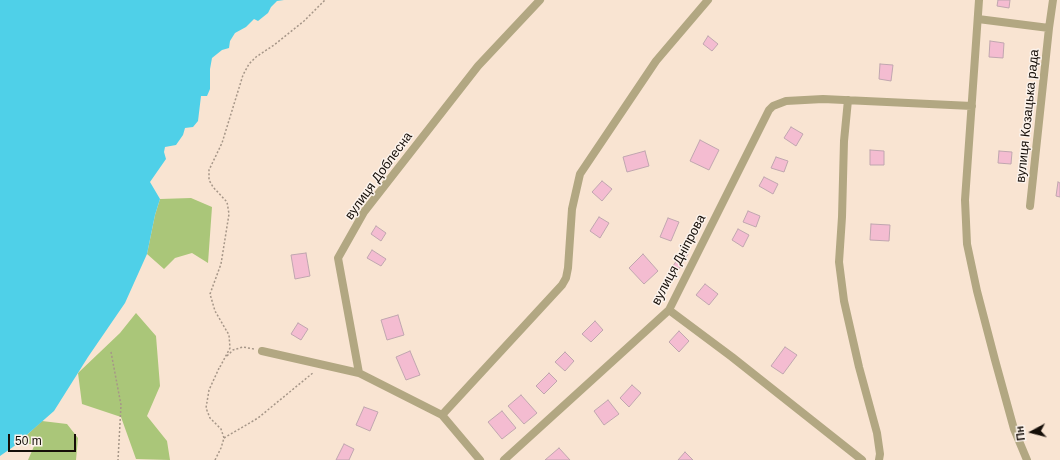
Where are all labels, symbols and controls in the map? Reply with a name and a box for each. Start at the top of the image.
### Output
street label: вулиця Козацька рада [1013,49,1043,183]
street label: вулиця Доблесна [342,129,416,223]
street label: вулиця Дніпрова [649,212,709,308]
north arrow [1012,412,1052,452]
scale bar [10,426,78,452]
text: Пн [1013,426,1027,441]
text: 50 m [15,434,42,448]

